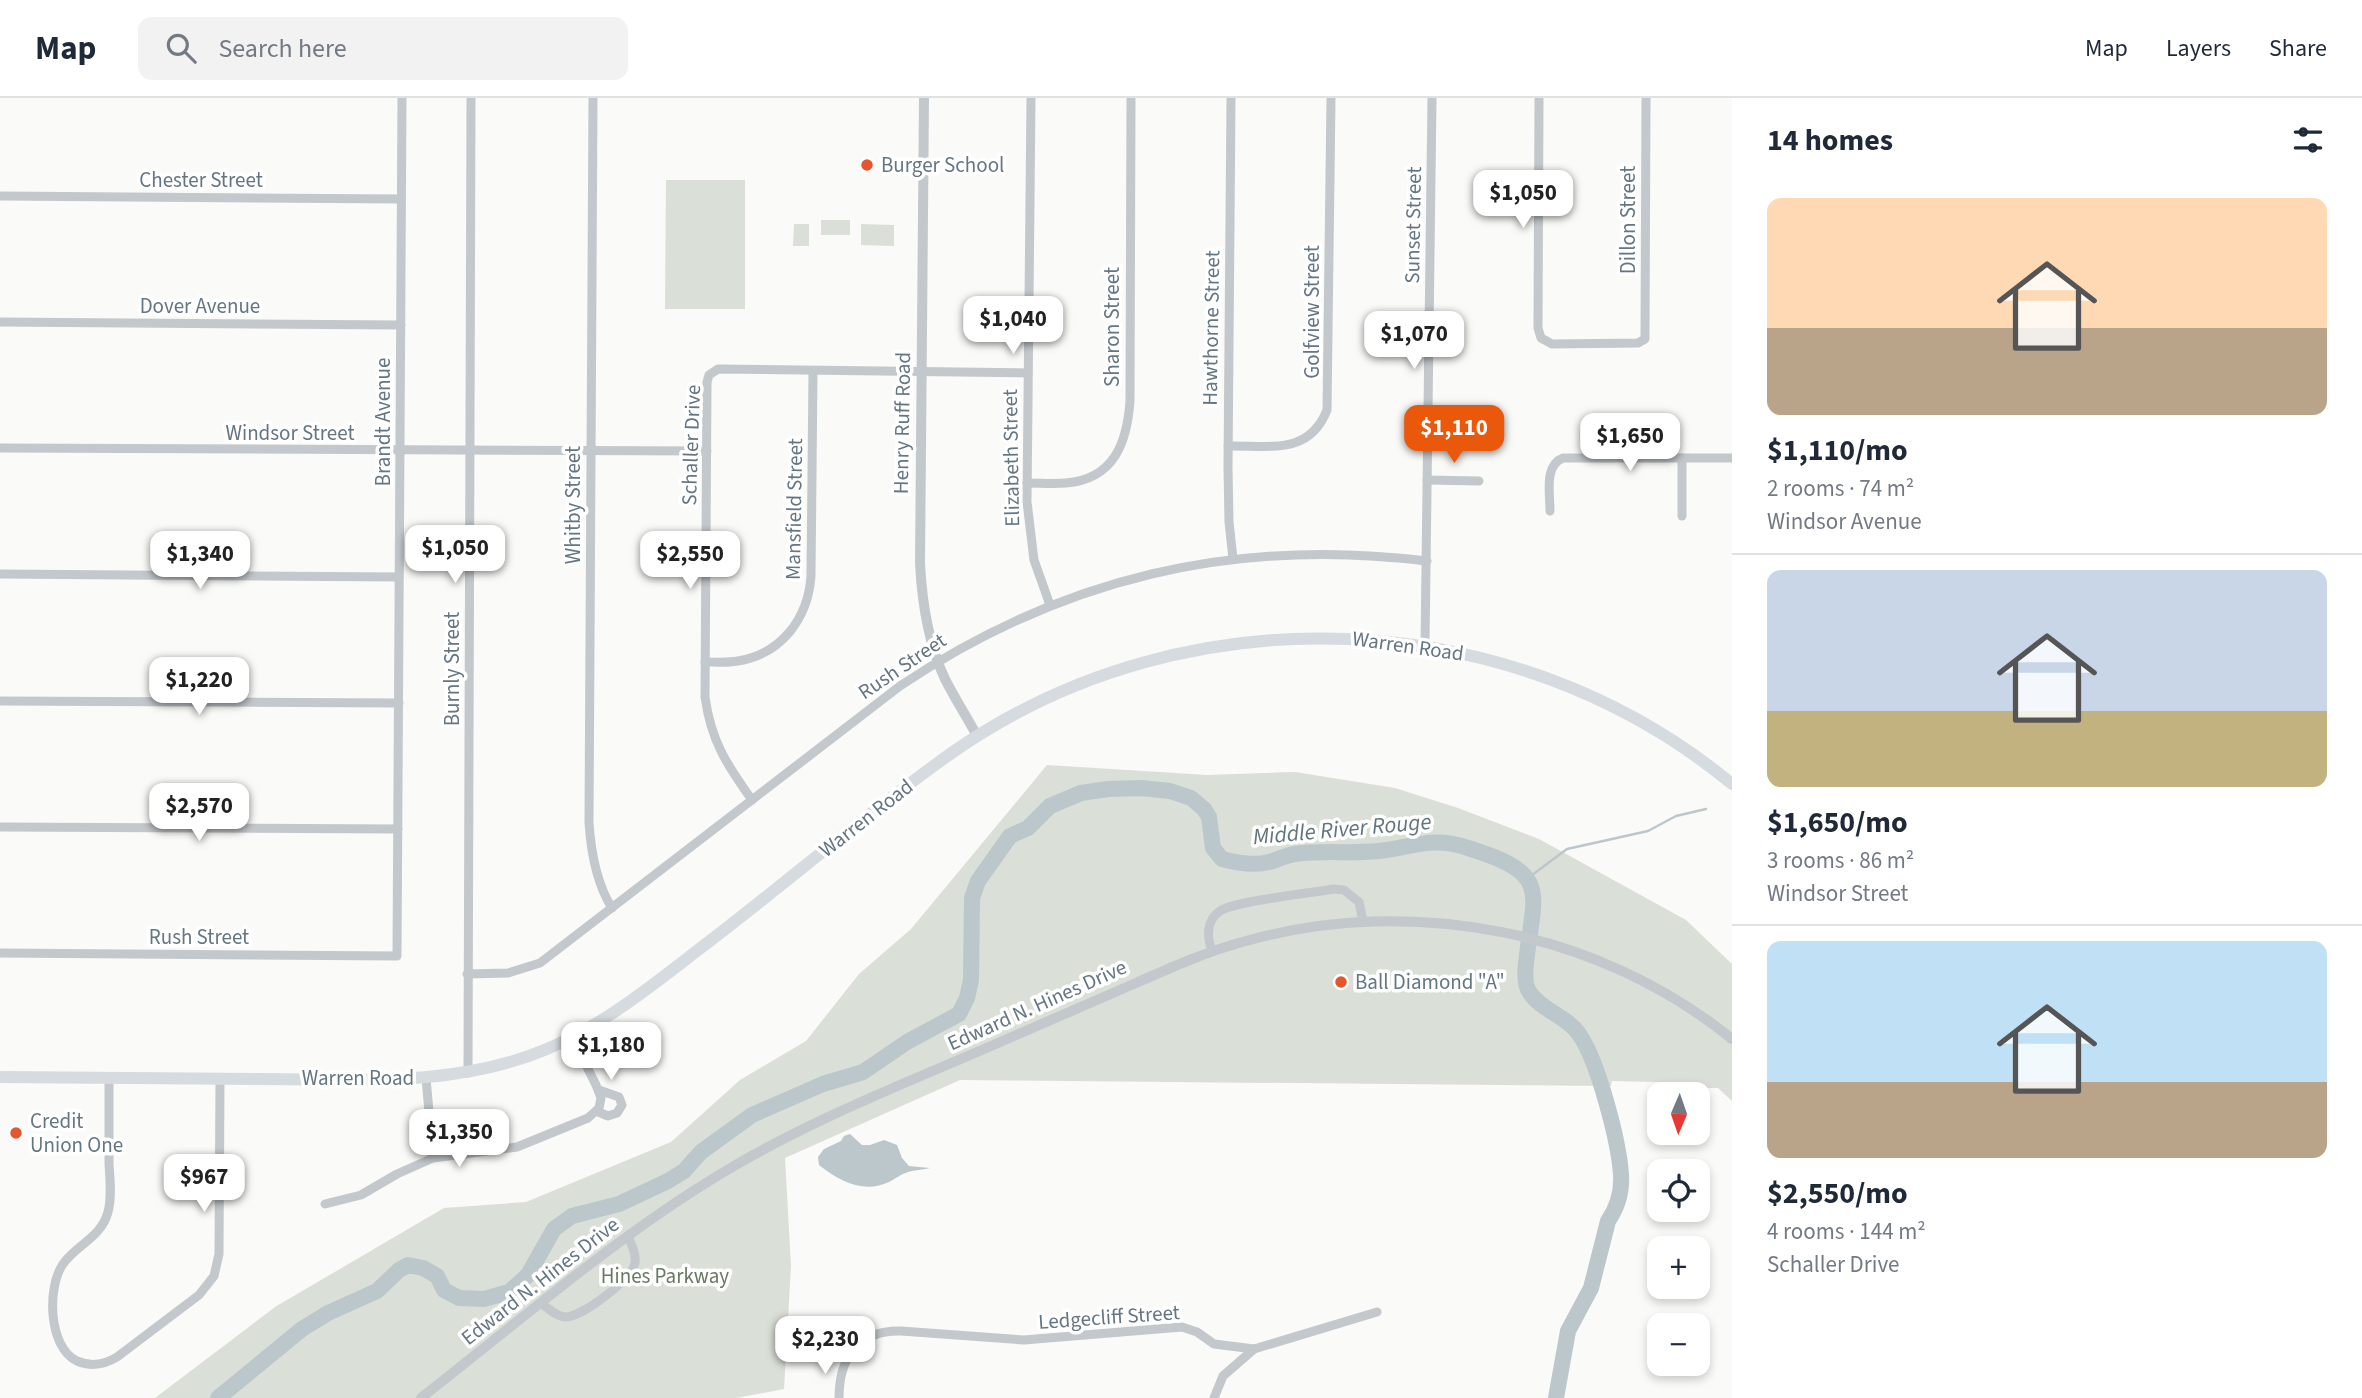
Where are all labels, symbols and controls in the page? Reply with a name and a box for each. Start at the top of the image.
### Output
search box [138,17,628,80]
text: Map [35,25,96,72]
icon: search [162,29,200,67]
text: Search here [218,30,347,67]
text: Map [2085,31,2128,66]
text: Layers [2166,31,2231,66]
text: Share [2269,31,2327,66]
text: 14 homes [1767,119,1893,162]
icon: filters [2289,121,2327,159]
place label: Burger School [881,150,1004,180]
marker: Burger School [859,157,875,173]
street label: Chester Street [139,165,263,195]
street label: Sunset Street [1397,166,1429,284]
street label: Dillon Street [1613,166,1643,274]
pin: $1,050 [1466,170,1580,230]
text: $1,050 [1489,176,1557,209]
icon: home [1984,243,2110,369]
street label: Golfview Street [1297,245,1327,379]
street label: Hawthorne Street [1195,250,1227,406]
street label: Sharon Street [1097,267,1127,387]
street label: Dover Avenue [140,291,260,321]
pin: $1,040 [956,296,1070,356]
text: $1,040 [979,302,1047,335]
pin: $1,070 [1357,312,1471,371]
text: $1,070 [1380,317,1448,350]
street label: Henry Ruff Road [886,352,918,494]
street label: Brandt Avenue [368,358,398,486]
street label: Schaller Drive [674,384,708,506]
street label: Elizabeth Street [995,389,1027,527]
pin: $1,110 [1397,406,1511,465]
text: $1,110 [1420,411,1488,444]
pin: $1,650 [1573,414,1687,473]
street label: Windsor Street [225,418,355,448]
text: $1,650 [1596,419,1664,452]
text: $1,110/mo [1767,429,1908,472]
street label: Mansfield Street [778,438,810,580]
street label: Whitby Street [558,446,588,564]
text: 2 rooms · 74 m² [1767,472,1914,505]
text: Windsor Avenue [1767,505,1922,538]
pin: $1,050 [398,526,512,585]
text: $1,050 [421,531,489,564]
pin: $1,340 [143,532,257,591]
pin: $2,550 [633,532,747,591]
text: $1,340 [166,537,234,570]
text: $2,550 [656,537,724,570]
street label: Burnly Street [437,612,467,726]
icon: home [1984,615,2110,741]
street label: Warren Road [1350,623,1466,669]
street label: Rush Street [852,625,952,707]
pin: $1,220 [142,658,256,717]
text: $1,220 [165,663,233,696]
street label: Warren Road [813,772,919,864]
pin: $2,570 [142,784,256,843]
text: $2,570 [165,789,233,822]
text: $1,650/mo [1767,801,1908,844]
water label: Middle River Rouge [1251,805,1433,853]
text: 3 rooms · 86 m² [1767,844,1914,877]
text: Windsor Street [1767,877,1908,910]
street label: Rush Street [149,922,249,952]
street label: Edward N. Hines Drive [943,952,1131,1058]
place label: Ball Diamond "A" [1355,967,1505,997]
marker: Ball Diamond "A" [1333,974,1349,990]
icon: home [1984,986,2110,1112]
pin: $1,180 [554,1023,668,1082]
text: $1,180 [577,1028,645,1061]
street label: Warren Road [302,1063,414,1093]
north arrow [1647,1082,1710,1144]
map controls [1647,1082,1710,1376]
place label: Credit Union One [30,1106,123,1160]
pin: $1,350 [402,1110,516,1169]
text: $1,350 [425,1115,493,1148]
marker: Credit Union One [8,1125,24,1141]
pin: $967 [163,1154,245,1214]
button: locate [1647,1159,1710,1222]
text: $967 [180,1160,228,1193]
text: $2,550/mo [1767,1172,1908,1215]
street label: Edward N. Hines Drive [455,1210,625,1352]
text: 4 rooms · 144 m² [1767,1215,1926,1248]
button: + [1647,1236,1710,1299]
text: Schaller Drive [1767,1248,1899,1281]
park label: Hines Parkway [601,1261,729,1291]
street label: Ledgecliff Street [1037,1297,1181,1337]
button: − [1647,1313,1710,1376]
pin: $2,230 [768,1316,882,1376]
text: $2,230 [791,1322,859,1355]

